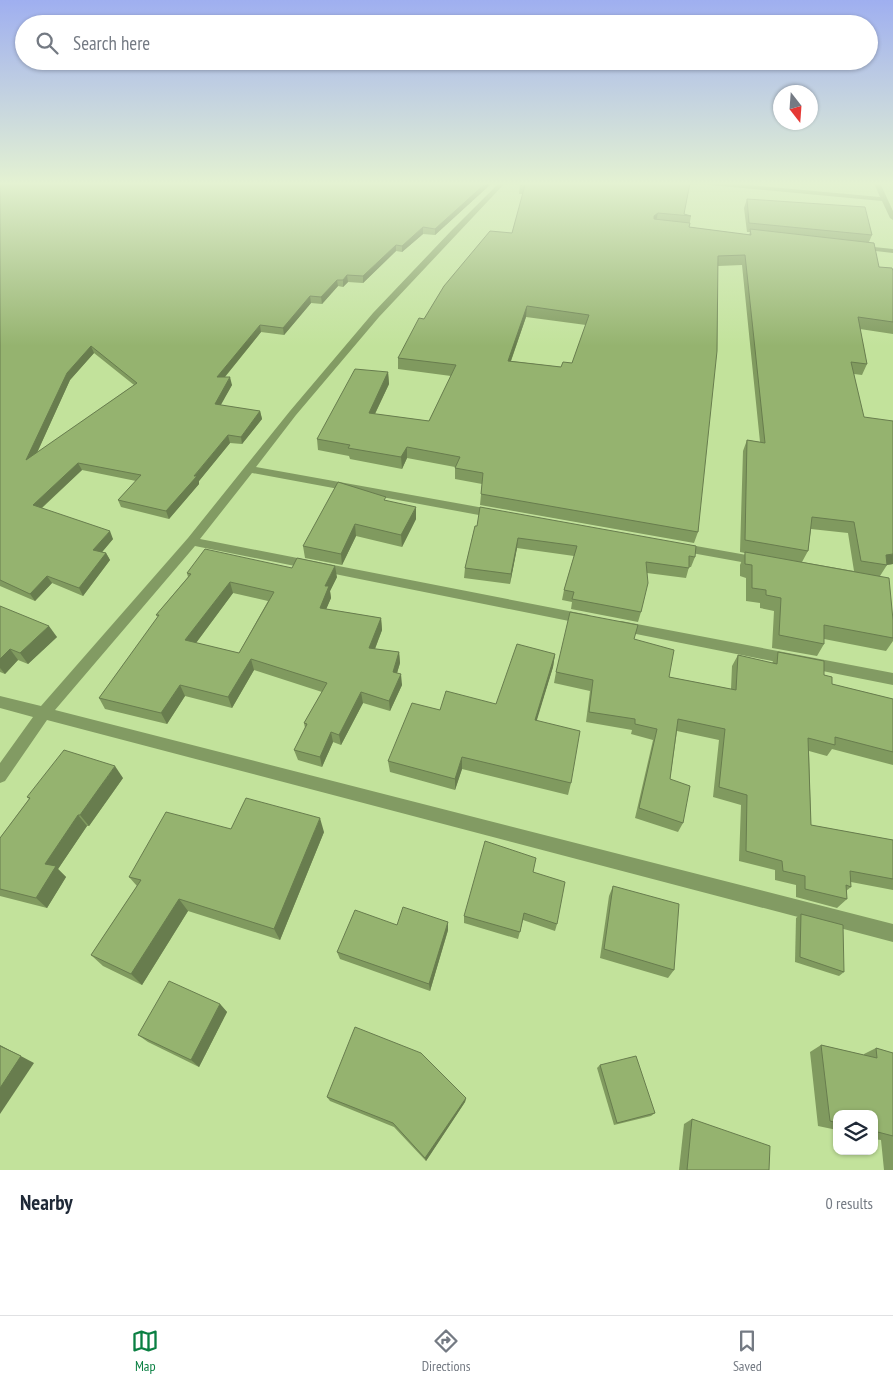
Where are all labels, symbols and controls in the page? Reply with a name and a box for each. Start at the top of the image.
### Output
search box [15,15,878,70]
icon: search [33,29,61,57]
text: Search here [73,31,150,55]
north arrow [773,85,818,130]
map controls [833,1110,878,1155]
button: layers [833,1110,878,1155]
text: Nearby [20,1189,73,1216]
text: 0 results [826,1193,873,1213]
tab: Map [131,1327,159,1375]
tab: Directions [422,1327,470,1375]
tab: Saved [733,1327,762,1375]

